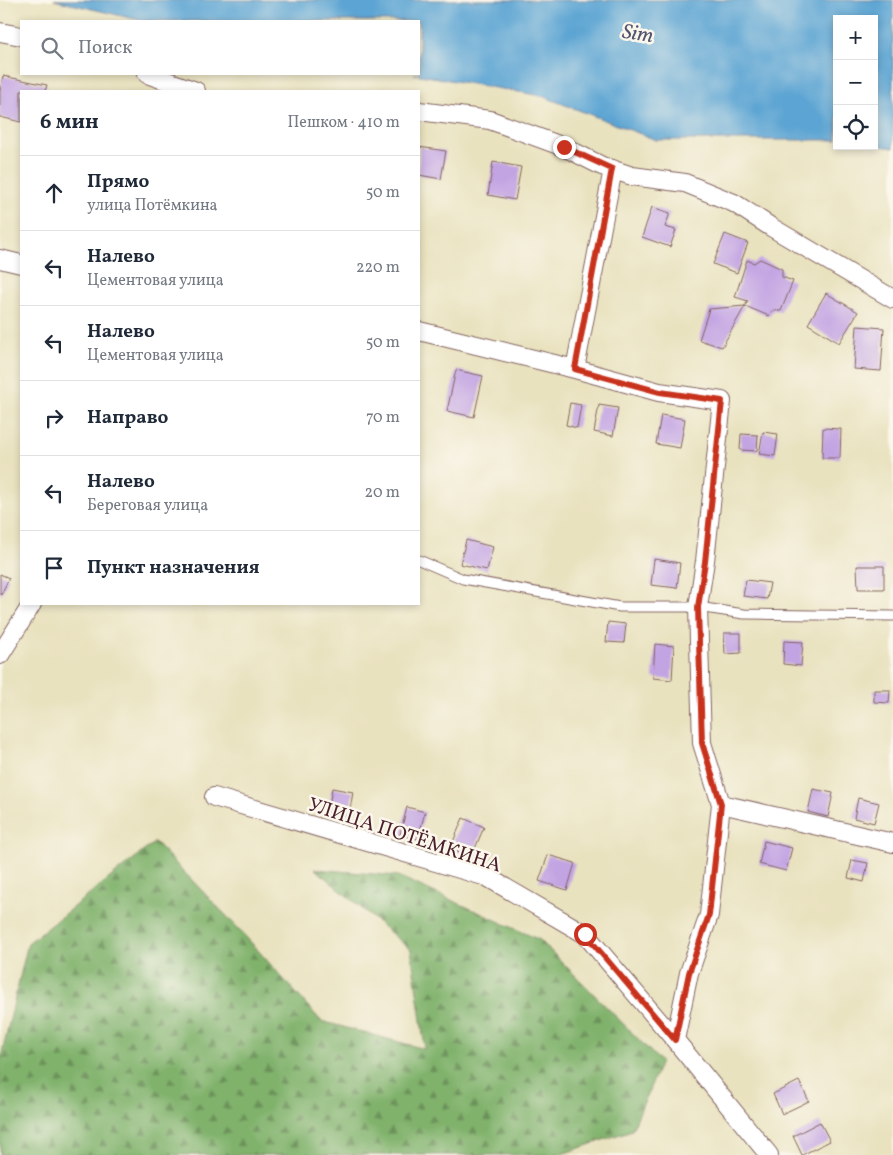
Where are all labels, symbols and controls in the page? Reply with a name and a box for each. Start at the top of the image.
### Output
map controls [833,15,878,150]
button: + [833,15,878,60]
water label: Sim [620,18,655,51]
search box [20,20,420,75]
icon: search [38,34,66,62]
text: Поиск [78,35,132,61]
button: − [833,60,878,105]
button: locate [833,105,878,150]
text: 6 мин [40,108,99,137]
text: Пешком · 410 m [287,112,400,134]
route end [553,136,576,159]
text: Прямо [87,169,149,195]
icon: ahead [40,179,68,207]
text: 50 m [366,182,400,204]
text: улица Потёмкина [87,195,218,217]
text: Налево [87,244,155,270]
icon: left [40,254,68,282]
text: 220 m [356,257,400,279]
text: Цементовая улица [87,270,224,292]
text: Налево [87,319,155,345]
icon: left [40,329,68,357]
text: 50 m [366,332,400,354]
text: Цементовая улица [87,345,224,367]
icon: right [40,404,68,432]
text: Направо [87,405,169,431]
text: 70 m [366,407,400,429]
text: Налево [87,469,155,495]
icon: left [40,479,68,507]
text: 20 m [365,482,400,504]
text: Береговая улица [87,495,208,517]
icon: arrive [40,554,68,582]
text: Пункт назначения [87,555,260,581]
street label: УЛИЦА ПОТЁМКИНА [304,791,505,880]
route start [574,923,597,946]

